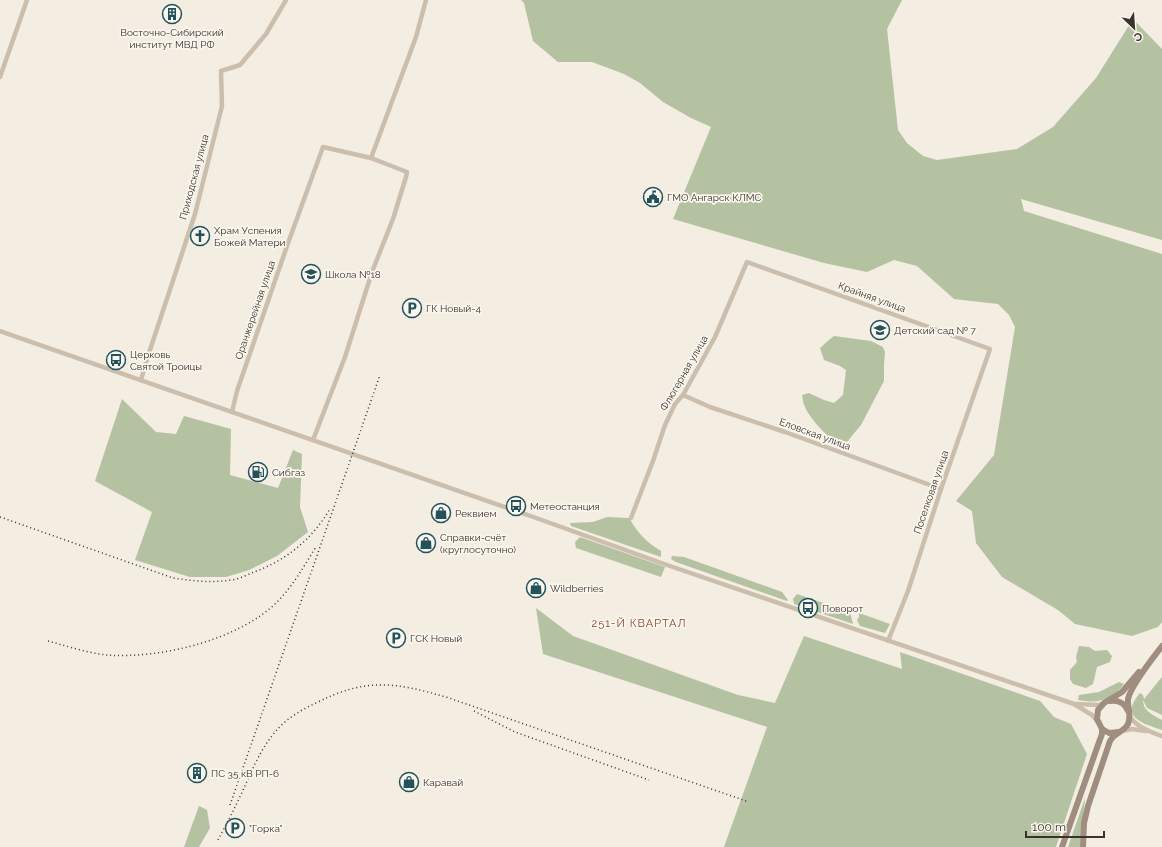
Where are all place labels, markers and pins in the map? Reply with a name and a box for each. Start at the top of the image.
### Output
building icon: Восточно-Сибирский институт МВД РФ [161,3,183,25]
place label: Восточно-Сибирский институт МВД РФ [120,27,224,50]
public building icon: ГМО Ангарск КЛМС [642,186,664,208]
place label: ГМО Ангарск КЛМС [667,192,762,203]
church icon: Храм Успения Божей Матери [189,225,211,247]
place label: Храм Успения Божей Матери [214,225,286,248]
school or university icon: Школа №18 [300,263,322,285]
place label: Школа №18 [325,269,381,280]
parking icon: ГК Новый-4 [401,297,423,319]
place label: ГК Новый-4 [426,303,481,314]
school or university icon: Детский сад № 7 [869,319,891,341]
place label: Детский сад № 7 [894,325,976,336]
bus stop icon: Церковь Святой Троицы [105,349,127,371]
place label: Церковь Святой Троицы [130,349,202,372]
fuel station icon: Сибгаз [247,461,269,483]
place label: Сибгаз [272,467,305,478]
bus stop icon: Метеостанция [505,495,527,517]
place label: Метеостанция [530,501,600,512]
shop icon: Реквием [430,502,452,524]
place label: Реквием [455,508,496,519]
shop icon: Справки-счёт (круглосуточно) [415,532,437,554]
place label: Справки-счёт (круглосуточно) [440,532,516,555]
shop icon: Wildberries [525,577,547,599]
place label: Wildberries [550,583,604,594]
bus stop icon: Поворот [797,597,819,619]
place label: Поворот [822,603,864,614]
parking icon: ГСК Новый [385,627,407,649]
place label: ГСК Новый [410,633,462,644]
building icon: ПС 35 кВ РП-6 [186,762,208,784]
place label: ПС 35 кВ РП-6 [211,768,279,779]
shop icon: Каравай [398,771,420,793]
place label: Каравай [423,777,463,788]
parking icon: "Горка" [224,817,246,839]
place label: "Горка" [249,823,283,834]

